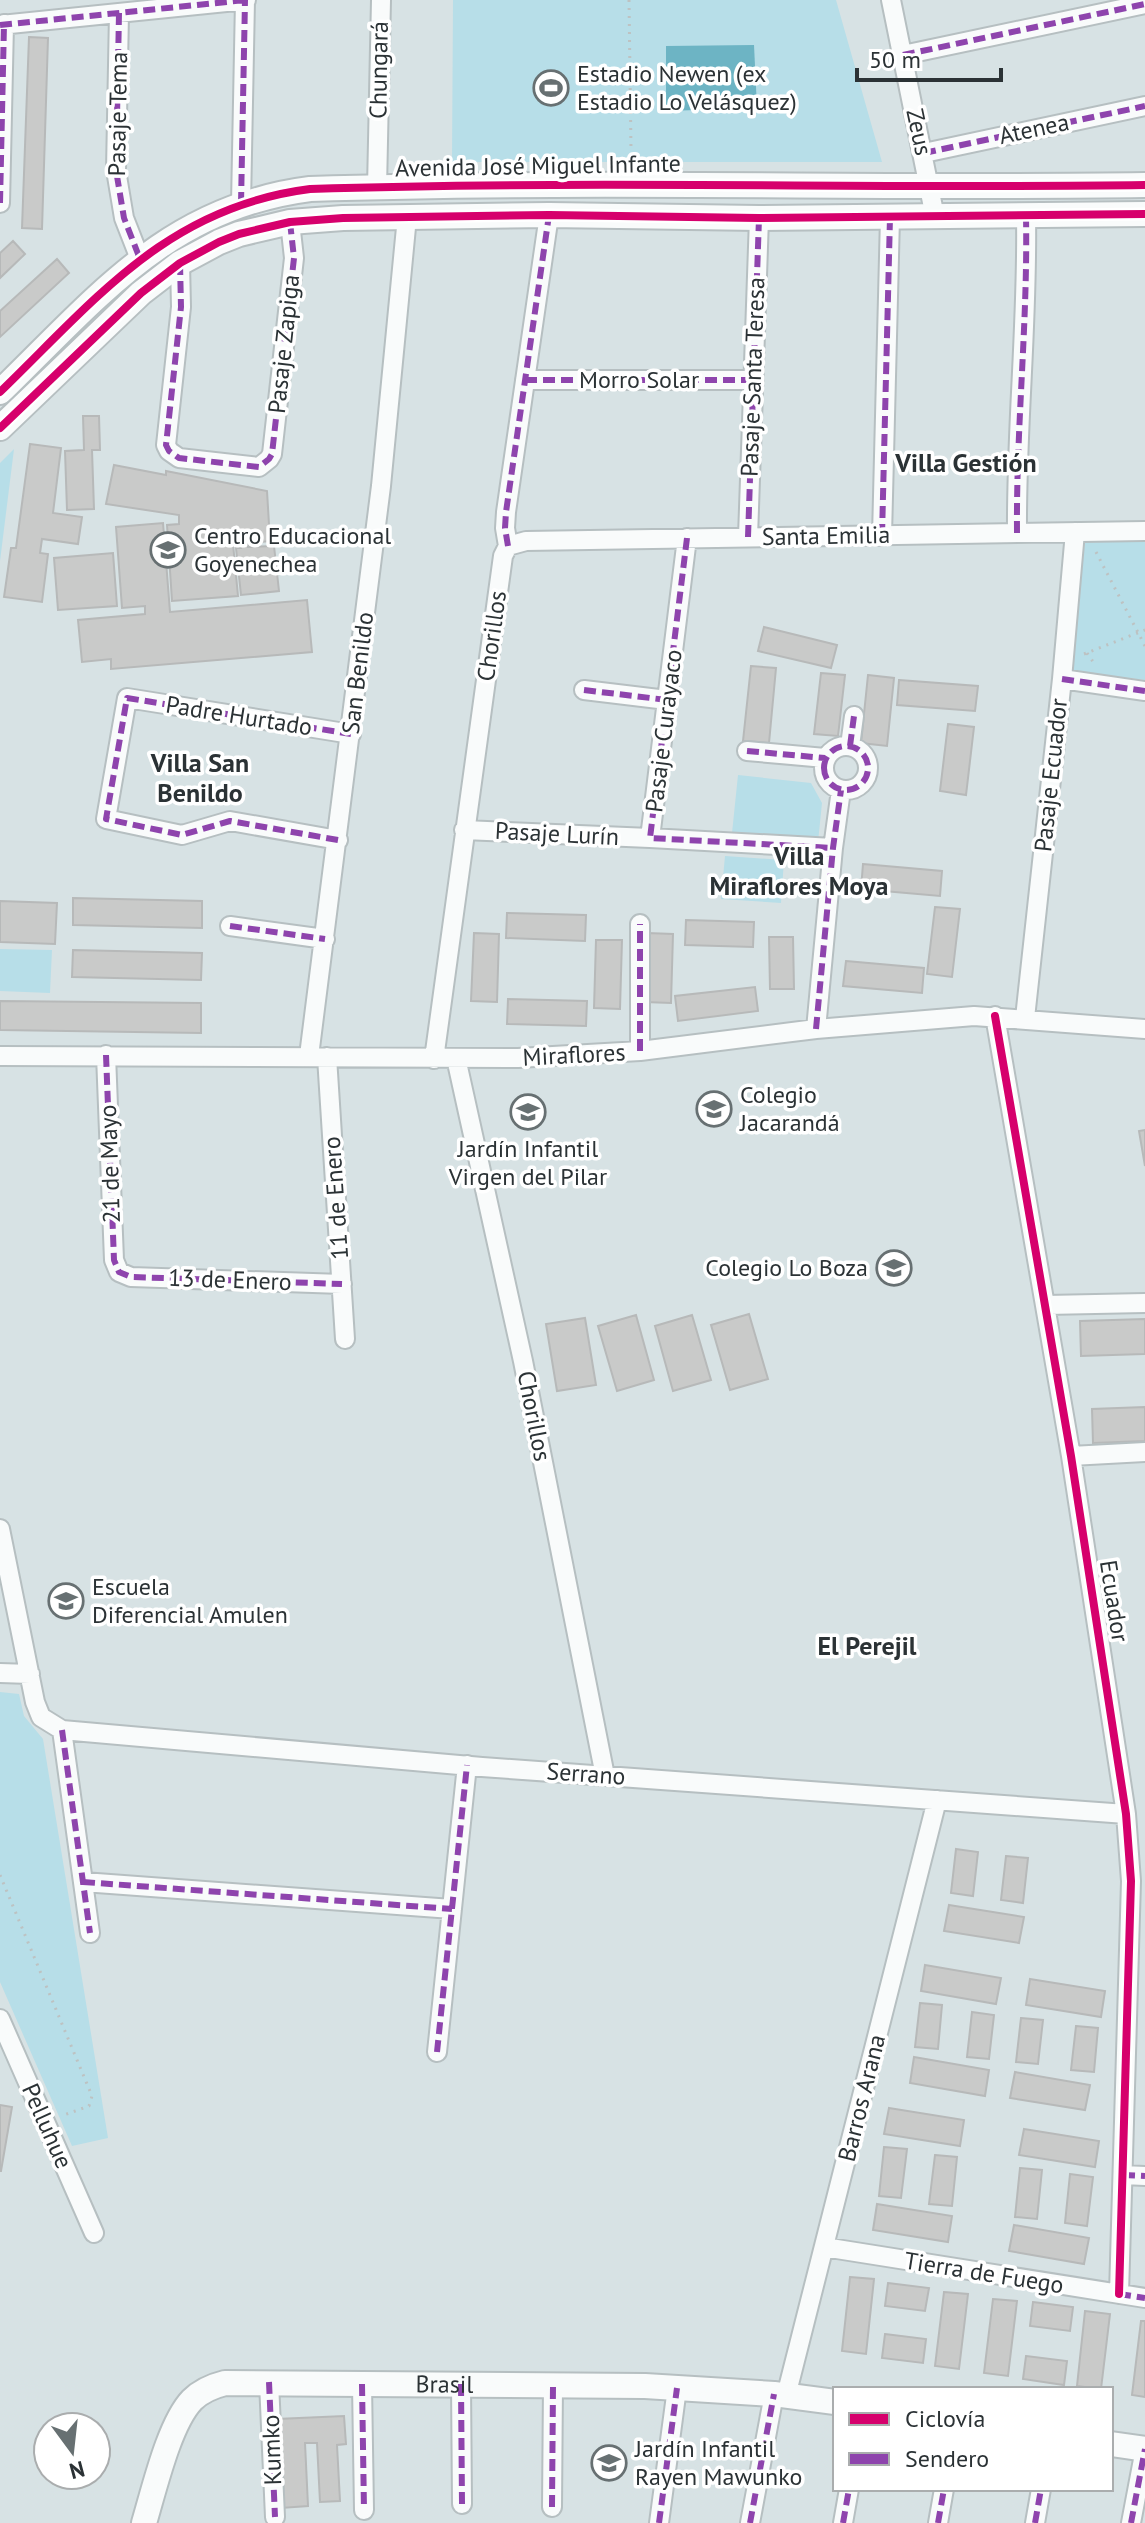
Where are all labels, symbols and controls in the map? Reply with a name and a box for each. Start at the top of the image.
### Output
street label: Chungará [362,21,395,119]
scale bar [857,32,1001,82]
text: 50 m [869,44,921,75]
street label: Pasaje Tema [101,51,134,177]
place label: Estadio Newen (ex Estadio Lo Velásquez) [577,58,797,117]
sports icon: Estadio Newen (ex Estadio Lo Velásquez) [532,69,570,107]
street label: Zeus [899,106,940,158]
street label: Atenea [996,106,1072,151]
street label: Avenida José Miguel Infante [395,148,681,183]
street label: Pasaje Zapiga [261,273,306,415]
street label: Pasaje Santa Teresa [734,277,771,477]
street label: Morro Solar [579,364,699,395]
district label: Villa Gestión [894,446,1037,479]
street label: Santa Emilia [762,519,890,552]
place label: Centro Educacional Goyenechea [194,520,391,579]
school or university icon: Centro Educacional Goyenechea [149,531,187,569]
street label: Chorillos [470,589,513,683]
street label: San Benildo [335,610,380,736]
street label: Pasaje Curayaco [638,648,689,814]
street label: Padre Hurtado [164,689,315,742]
street label: Pasaje Ecuador [1027,697,1074,853]
district label: Villa San Benildo [150,746,249,809]
street label: Pasaje Lurín [494,815,620,852]
district label: Villa Miraflores Moya [710,839,888,902]
street label: Miraflores [522,1036,626,1073]
place label: Colegio Jacarandá [739,1079,840,1138]
school or university icon: Colegio Jacarandá [695,1090,733,1128]
school or university icon: Jardín Infantil Virgen del Pilar [509,1093,547,1131]
street label: 21 de Mayo [92,1104,127,1224]
place label: Jardín Infantil Virgen del Pilar [448,1133,607,1192]
street label: 11 de Enero [316,1135,355,1261]
school or university icon: Colegio Lo Boza [875,1249,913,1287]
place label: Colegio Lo Boza [705,1252,868,1283]
street label: 13 de Enero [168,1262,292,1297]
street label: Chorillos [511,1368,558,1464]
street label: Ecuador [1093,1558,1136,1644]
place label: Escuela Diferencial Amulen [92,1571,288,1630]
school or university icon: Escuela Diferencial Amulen [47,1582,85,1620]
district label: El Perejil [818,1629,917,1662]
street label: Serrano [545,1755,627,1792]
street label: Barros Arana [831,2031,892,2165]
street label: Pelluhue [15,2078,80,2173]
street label: Tierra de Fuego [902,2245,1066,2300]
street label: Brasil [416,2368,473,2400]
legend [833,2387,1113,2491]
text: Ciclovía [905,2403,985,2434]
north arrow [32,2411,112,2491]
street label: Kumko [255,2414,288,2486]
place label: Jardín Infantil Rayen Mawunko [634,2433,802,2492]
text: Sendero [905,2443,989,2474]
school or university icon: Jardín Infantil Rayen Mawunko [590,2444,628,2482]
text: N [67,2455,88,2486]

